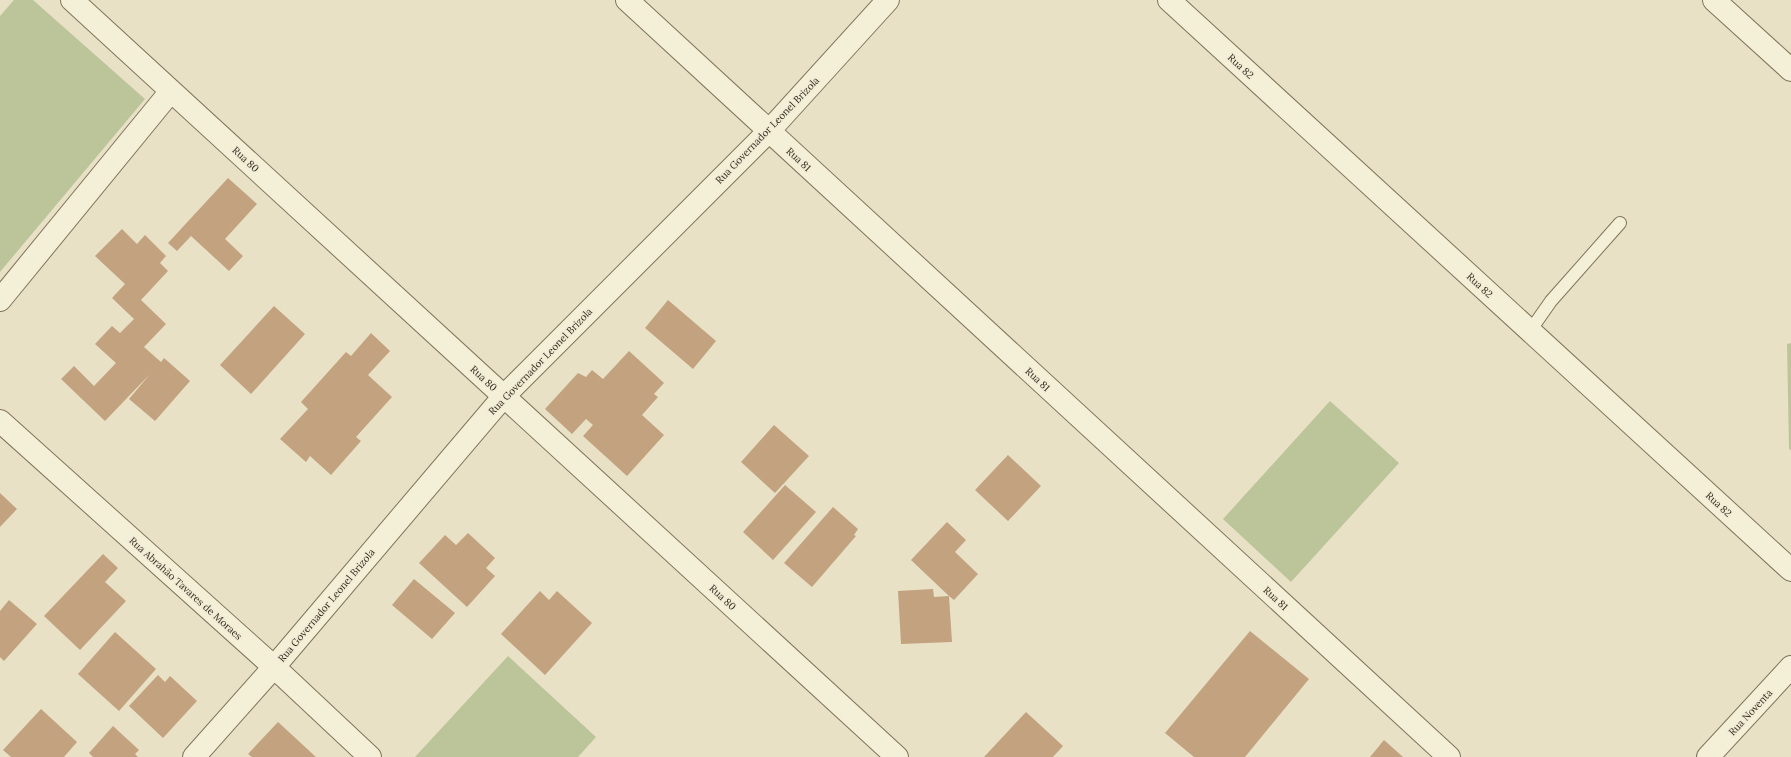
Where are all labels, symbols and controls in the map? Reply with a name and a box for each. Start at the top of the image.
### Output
street label: Rua 82 [1225,51,1256,82]
street label: Rua Governador Leonel Brizola [713,74,822,187]
street label: Rua 80 [230,144,262,175]
street label: Rua 81 [784,145,814,174]
street label: Rua 82 [1464,270,1495,301]
street label: Rua Governador Leonel Brizola [486,305,595,418]
street label: Rua 80 [468,363,500,394]
street label: Rua 81 [1023,365,1053,394]
street label: Rua 82 [1703,489,1734,520]
street label: Rua Abrahão Tavares de Moraes [126,534,245,643]
street label: Rua Governador Leonel Brizola [275,546,378,665]
street label: Rua 80 [707,582,739,613]
street label: Rua 81 [1261,584,1291,613]
street label: Rua Noventa [1726,686,1775,738]

